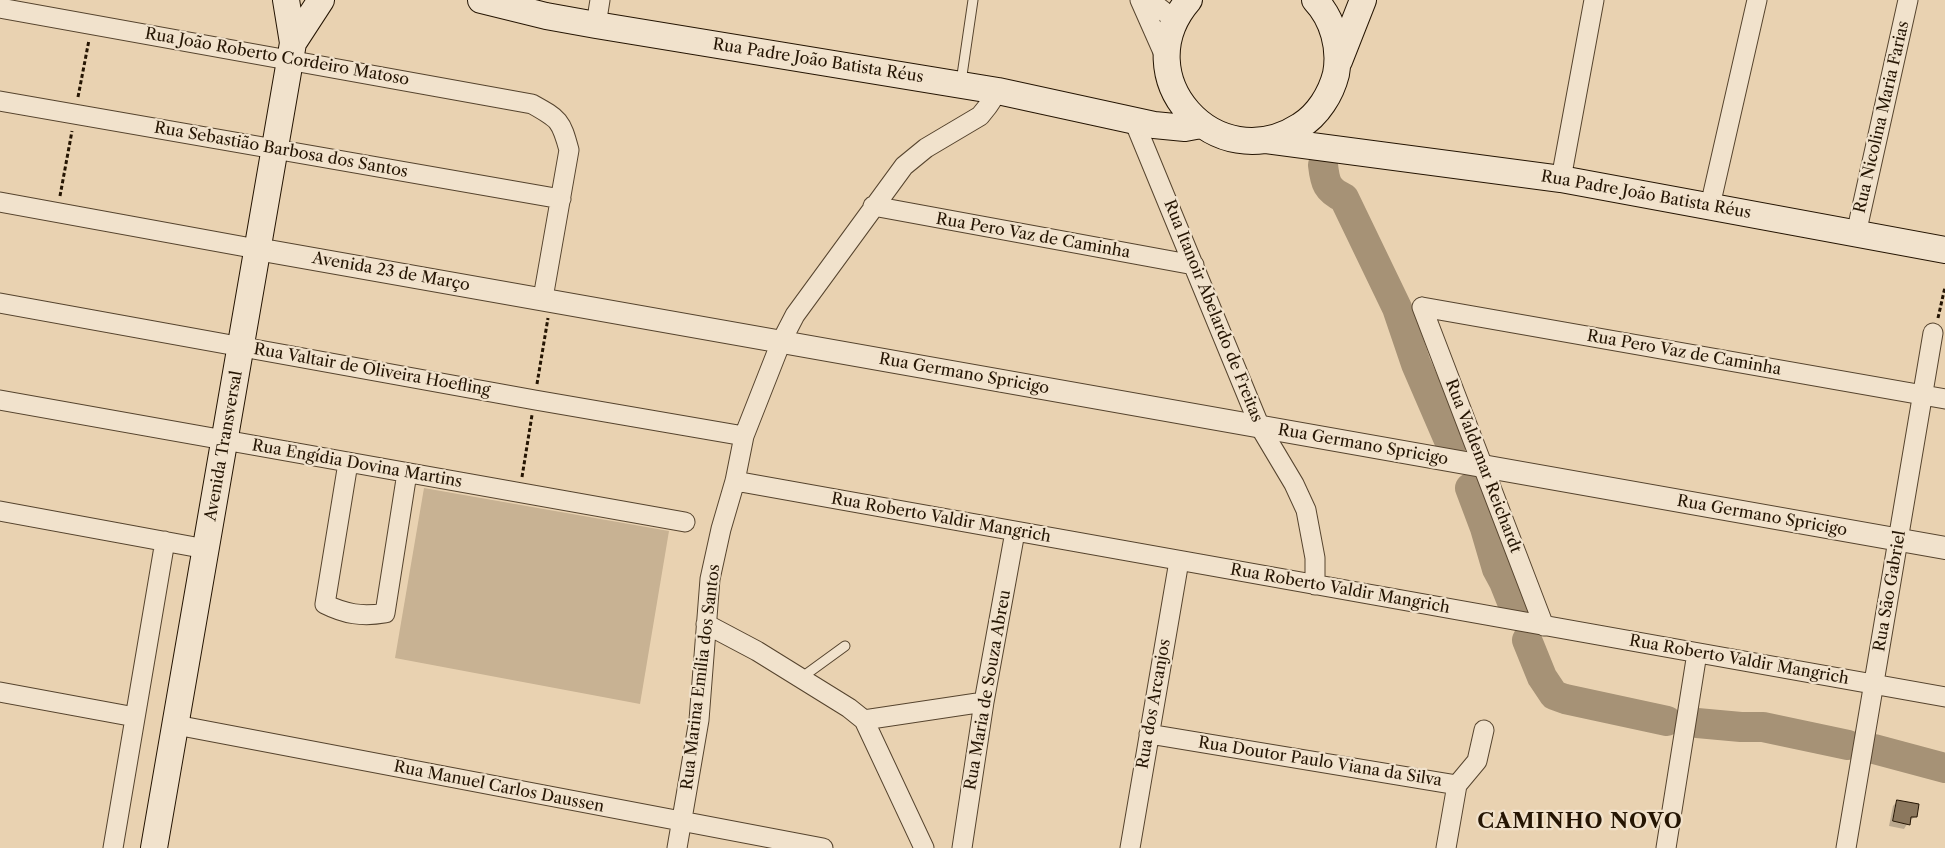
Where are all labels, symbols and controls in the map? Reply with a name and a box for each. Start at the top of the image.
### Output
street label: Rua Nicolina Maria Farias [1851,19,1913,215]
street label: Rua João Roberto Cordeiro Matoso [143,24,411,90]
street label: Rua Padre João Batista Réus [711,35,925,87]
street label: Rua Sebastião Barbosa dos Santos [153,118,409,182]
street label: Rua Padre João Batista Réus [1539,167,1753,223]
street label: Rua Itanoir Abelardo de Freitas [1159,197,1267,425]
street label: Rua Pero Vaz de Caminha [934,209,1132,263]
street label: Avenida 23 de Março [311,249,471,295]
street label: Rua Pero Vaz de Caminha [1585,326,1783,380]
street label: Rua Valtair de Oliveira Hoefling [252,340,492,400]
street label: Rua Germano Spricigo [877,350,1051,398]
street label: Avenida Transversal [201,369,247,523]
street label: Rua Valdemar Reichardt [1441,376,1525,556]
street label: Rua Germano Spricigo [1276,421,1450,469]
street label: Rua Engídia Dovina Martins [250,436,464,492]
street label: Rua Roberto Valdir Mangrich [830,489,1052,547]
street label: Rua Germano Spricigo [1675,492,1849,540]
street label: Rua São Gabriel [1870,529,1910,653]
street label: Rua Roberto Valdir Mangrich [1229,560,1451,618]
street label: Rua Marina Emília dos Santos [678,563,724,791]
street label: Rua Maria de Souza Abreu [961,588,1015,792]
street label: Rua Roberto Valdir Mangrich [1628,631,1850,689]
street label: Rua dos Arcanjos [1133,638,1175,770]
street label: Rua Doutor Paulo Viana da Silva [1197,733,1443,791]
street label: Rua Manuel Carlos Daussen [392,757,606,817]
district label: CAMINHO NOVO [1476,809,1684,835]

